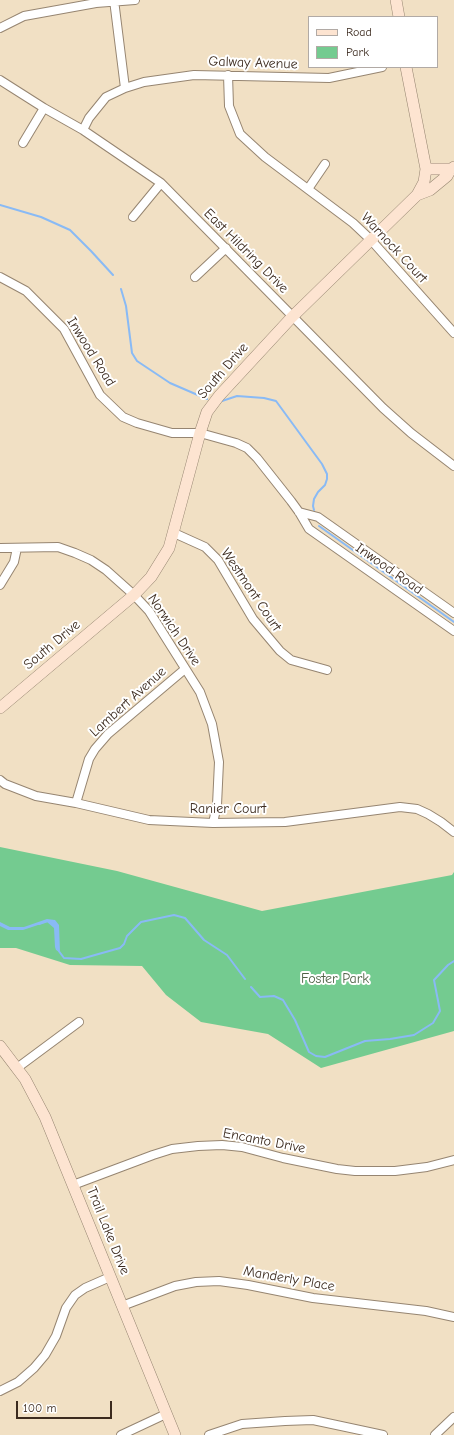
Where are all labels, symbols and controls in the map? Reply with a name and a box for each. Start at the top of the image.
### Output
legend [308,16,438,68]
text: Road [346,25,372,39]
text: Park [346,45,369,59]
street label: Galway Avenue [208,53,298,73]
street label: East Hildring Drive [200,205,292,297]
street label: Warnock Court [357,209,431,287]
street label: Inwood Road [63,314,119,390]
street label: South Drive [194,340,252,402]
street label: Inwood Road [352,540,426,598]
street label: Westmont Court [217,545,285,635]
street label: Norwich Drive [144,591,204,669]
street label: South Drive [20,617,84,673]
street label: Lambert Avenue [86,663,170,741]
street label: Ranier Court [190,801,266,817]
park label: Foster Park [301,971,369,987]
street label: Encanto Drive [221,1125,307,1157]
street label: Trail Lake Drive [83,1185,133,1277]
street label: Manderly Place [242,1263,336,1295]
scale bar [18,1393,114,1419]
text: 100 m [23,1401,56,1415]

